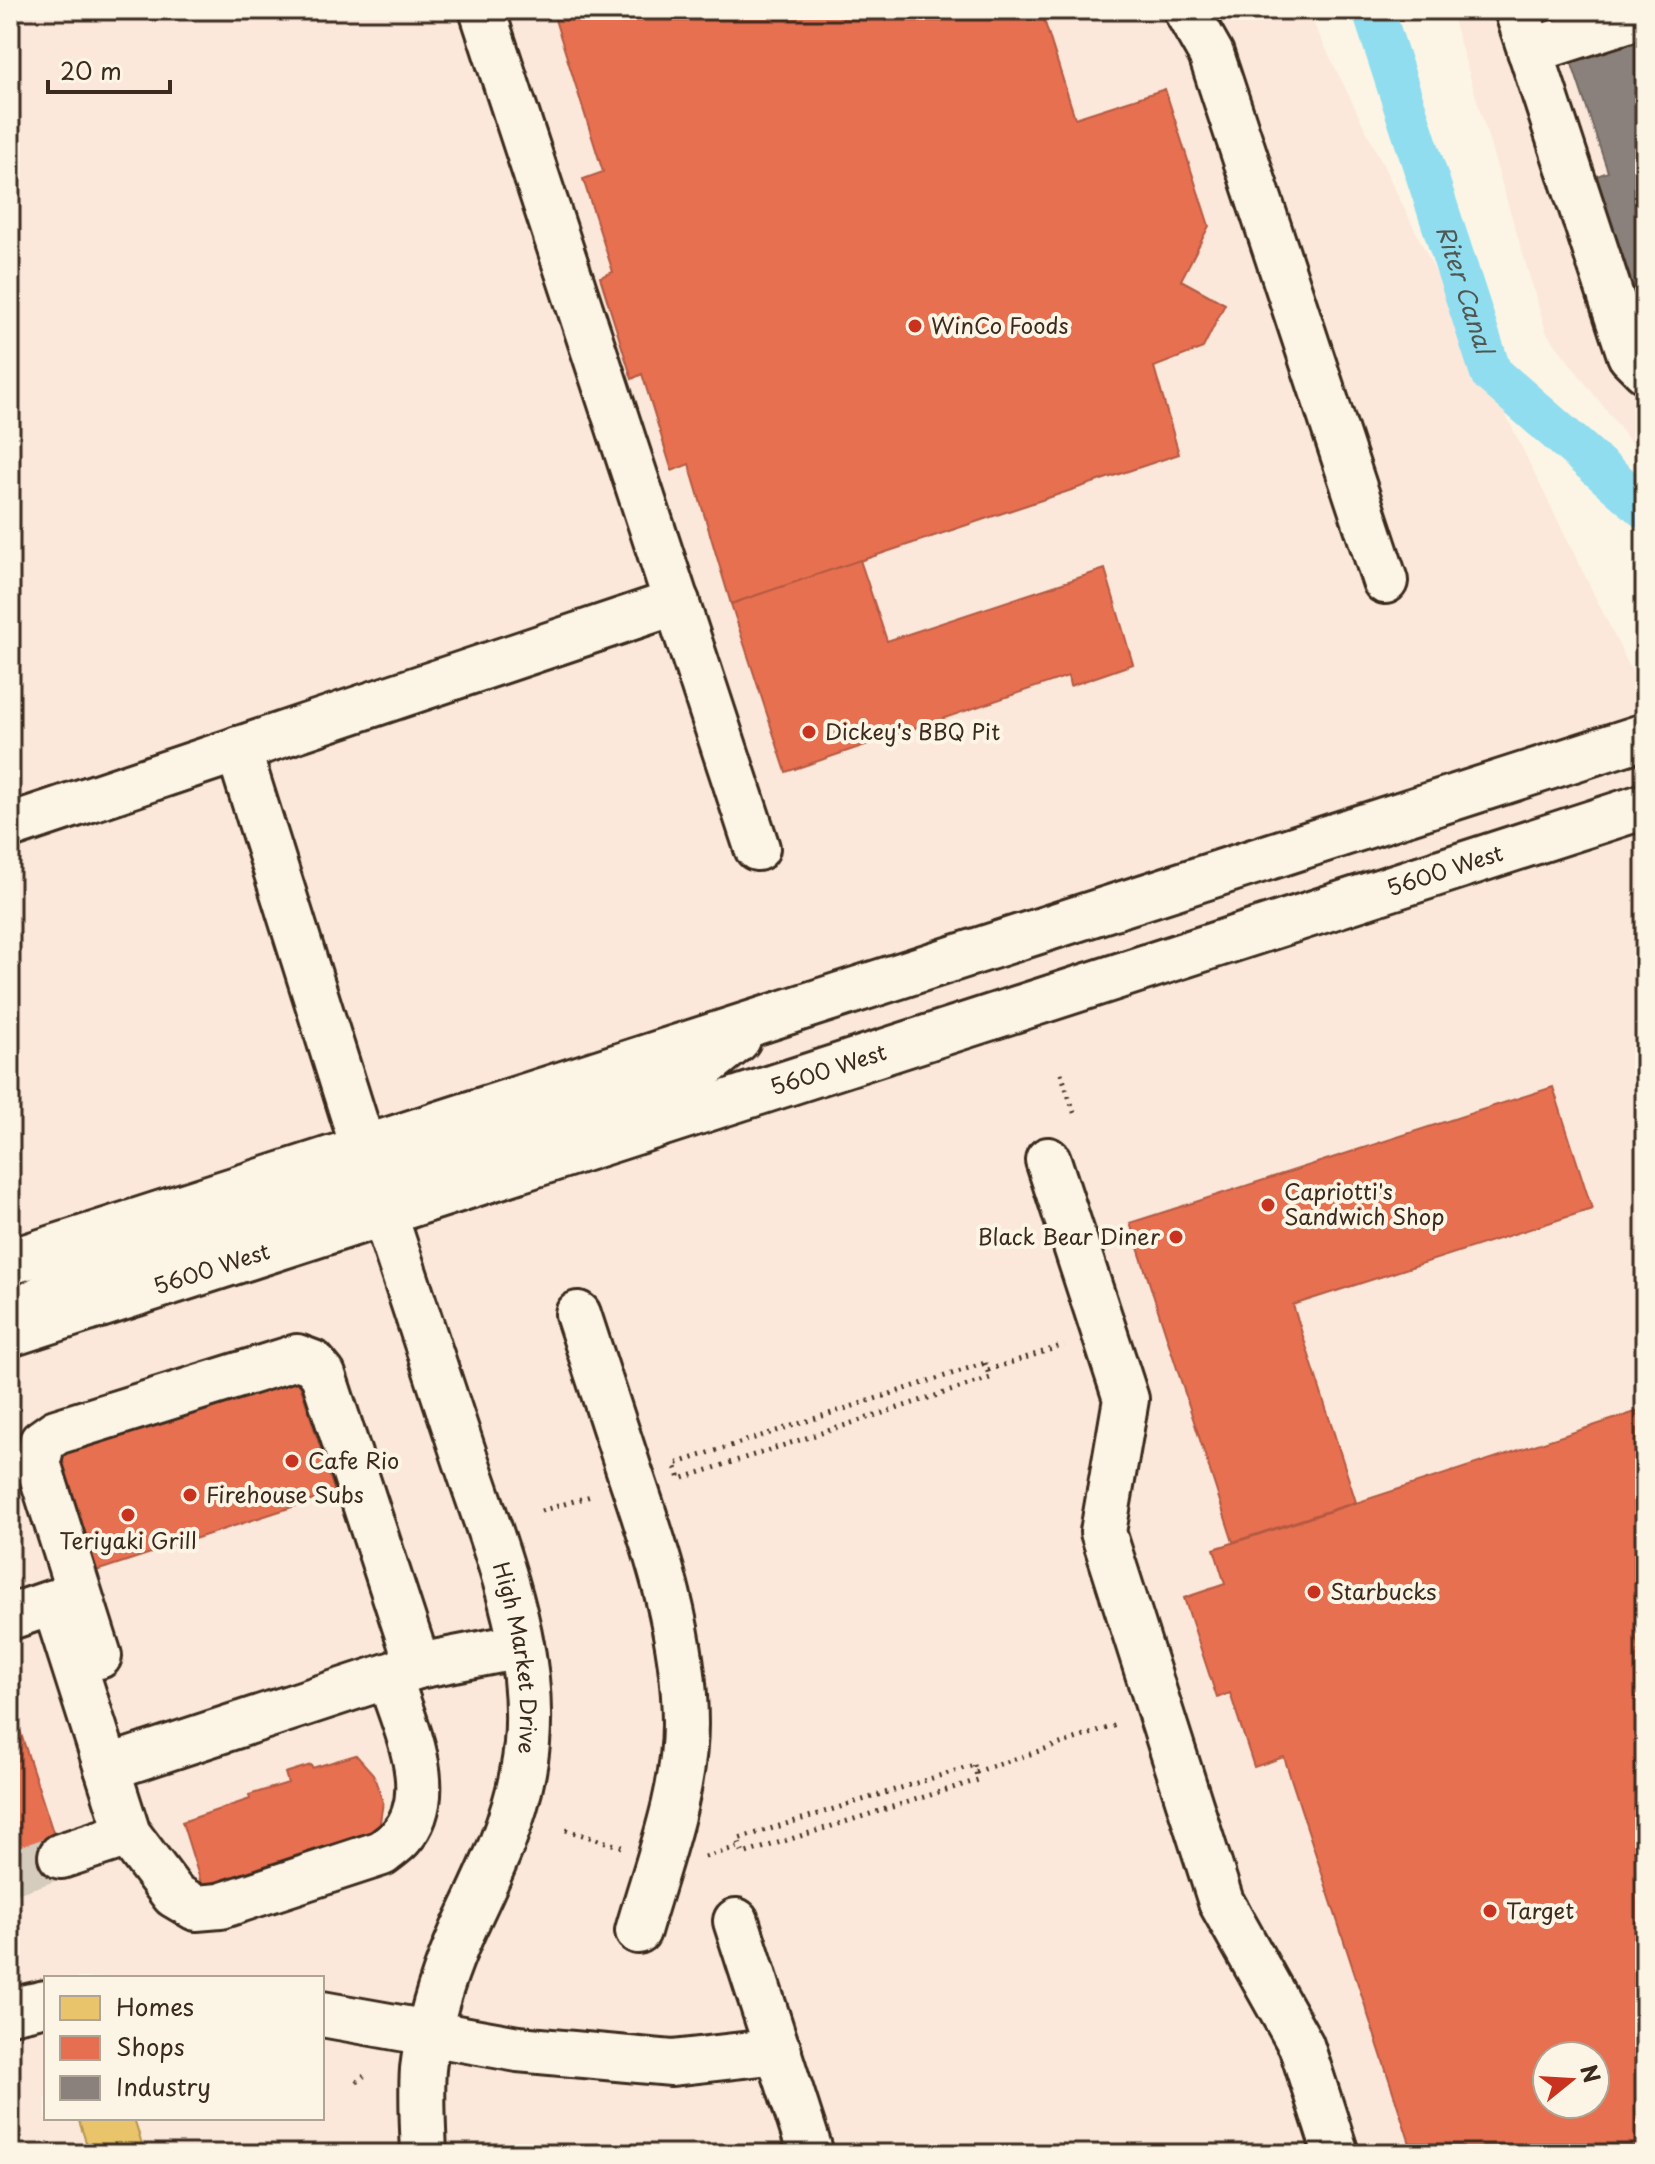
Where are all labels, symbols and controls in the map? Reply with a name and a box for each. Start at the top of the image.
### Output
scale bar [48,44,170,94]
text: 20 m [60,52,122,88]
water label: Riter Canal [1428,220,1504,361]
place label: WinCo Foods [931,308,1068,341]
marker: WinCo Foods [906,317,924,335]
place label: Dickey's BBQ Pit [825,714,1000,747]
marker: Dickey's BBQ Pit [800,723,818,741]
street label: 5600 West [1382,835,1507,903]
street label: 5600 West [766,1034,890,1102]
place label: Capriotti's Sandwich Shop [1284,1174,1445,1232]
marker: Capriotti's Sandwich Shop [1259,1196,1277,1214]
place label: Black Bear Diner [978,1219,1161,1252]
marker: Black Bear Diner [1167,1228,1185,1246]
street label: 5600 West [149,1233,274,1302]
place label: Cafe Rio [308,1443,399,1476]
marker: Cafe Rio [283,1452,301,1470]
place label: Firehouse Subs [206,1477,364,1510]
marker: Firehouse Subs [181,1486,199,1504]
marker: Teriyaki Grill [119,1506,137,1524]
place label: Teriyaki Grill [59,1523,197,1556]
street label: High Market Drive [486,1558,546,1756]
place label: Starbucks [1330,1574,1437,1607]
marker: Starbucks [1305,1583,1323,1601]
place label: Target [1506,1893,1574,1926]
marker: Target [1481,1902,1499,1920]
legend [44,1976,324,2120]
text: Homes [116,1988,194,2024]
text: Shops [116,2028,185,2064]
north arrow [1531,2040,1611,2120]
text: N [1573,2060,1610,2087]
text: Industry [116,2068,211,2104]

